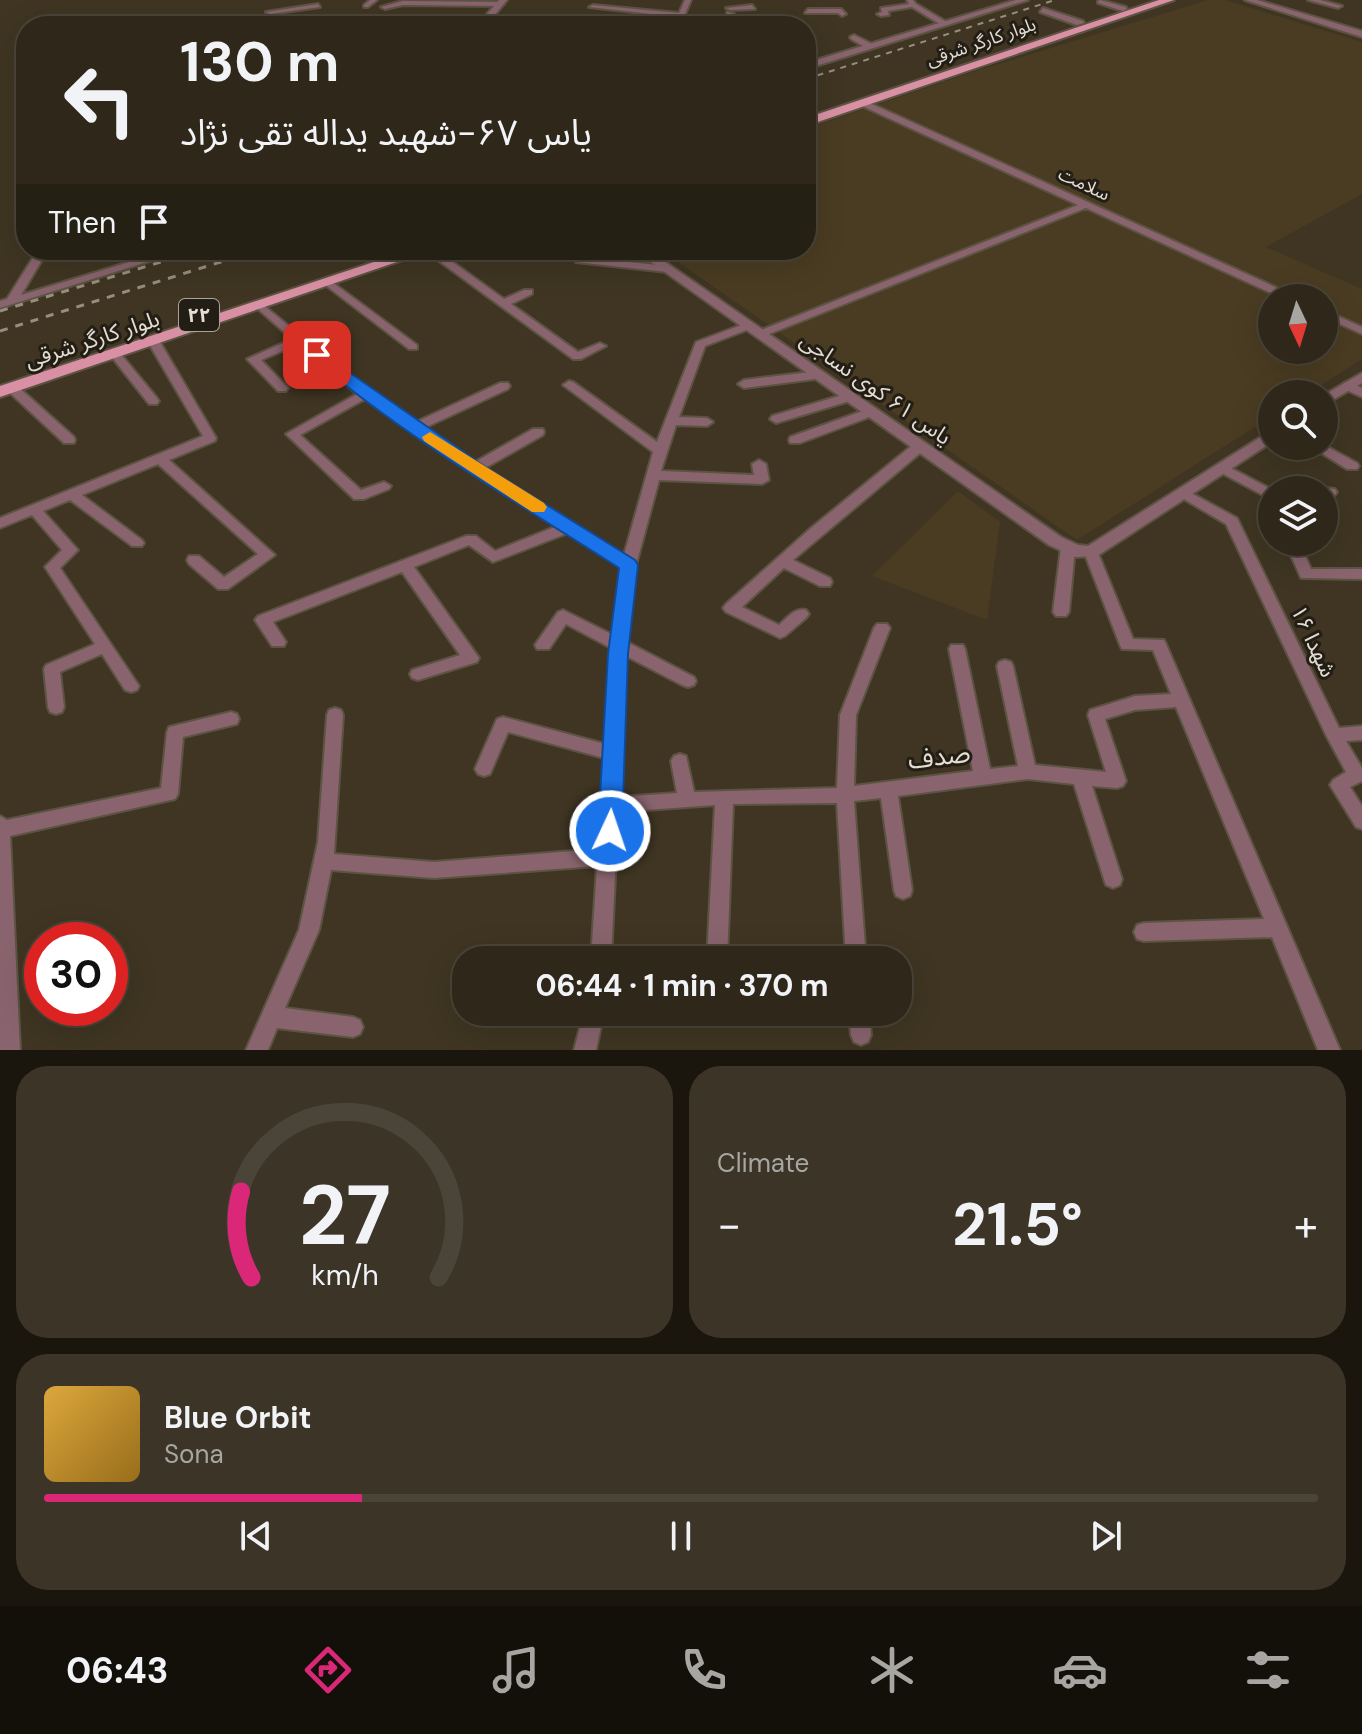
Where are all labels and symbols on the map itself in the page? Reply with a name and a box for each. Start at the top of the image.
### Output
street label: بلوار کارگر شرقی [923,12,1039,72]
street label: سلامت [1054,162,1114,206]
north arrow [1258,284,1338,364]
road number: ۲۲ [179,299,219,331]
street label: بلوار کارگر شرقی [21,304,163,375]
pin [283,321,351,389]
street label: یاس ۶۱ کوی نساجی [794,325,957,452]
street label: شهدا ۱۶ [1284,600,1343,682]
street label: صدف [906,735,972,777]
position arrow [568,789,652,873]
speed limit sign: 30 [24,922,128,1026]

